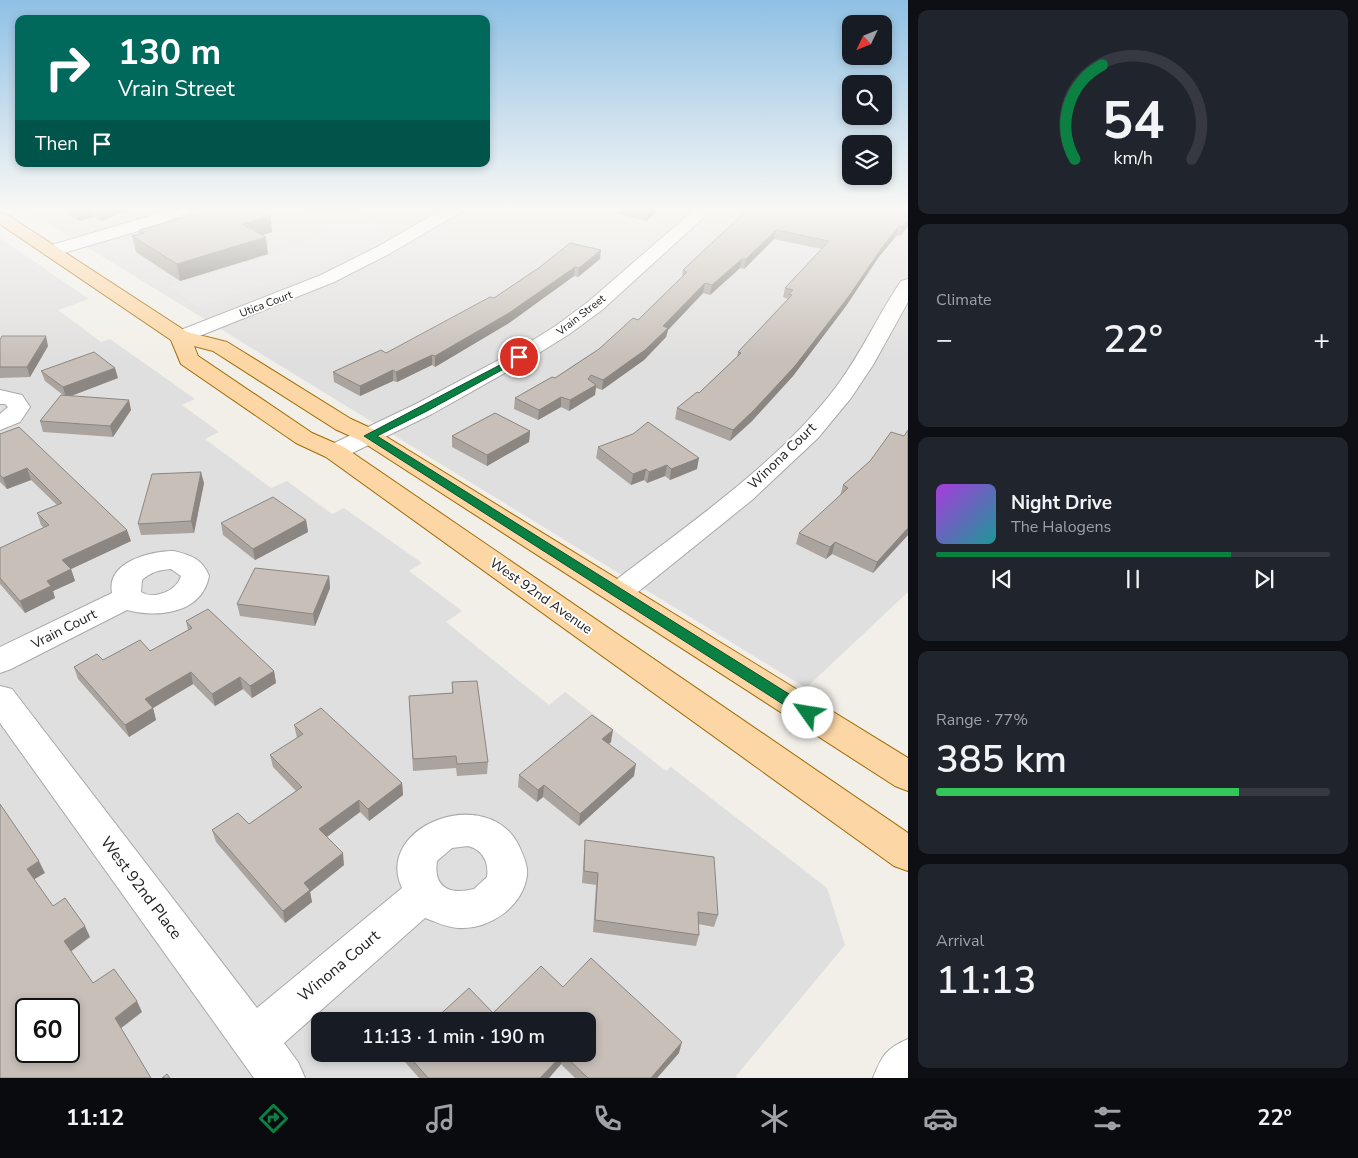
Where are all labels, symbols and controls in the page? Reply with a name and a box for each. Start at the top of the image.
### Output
north arrow [842,15,892,65]
map controls [842,15,892,185]
text: 130 m [118,29,221,76]
icon: right [35,35,100,100]
text: Vrain Street [118,74,235,104]
button: search [842,75,892,125]
text: 54 [1102,85,1164,156]
icon: arrive [88,130,116,158]
text: Then [35,131,78,157]
button: layers [842,135,892,185]
text: km/h [1113,146,1153,170]
street label: Utica Court [237,287,295,321]
text: Climate [936,289,991,311]
street label: Vrain Street [553,291,609,339]
text: 22° [1103,314,1163,365]
text: − [936,321,953,359]
text: + [1313,321,1330,359]
pin [498,336,540,378]
icon: arrive [505,343,533,371]
street label: Winona Court [744,418,820,493]
text: Night Drive [1011,490,1112,516]
text: The Halogens [1011,516,1111,538]
street label: West 92nd Avenue [486,553,596,639]
icon: previous [988,565,1016,593]
icon: pause [1119,565,1147,593]
icon: next [1250,565,1278,593]
street label: Vrain Court [27,604,100,654]
position arrow [781,686,833,738]
text: Range · 77% [936,709,1028,731]
text: 385 km [936,734,1067,785]
street label: West 92nd Place [95,832,187,944]
street label: Winona Court [293,925,385,1007]
text: Arrival [936,930,984,952]
text: 11:13 [936,955,1036,1006]
speed limit sign: 60 [15,998,80,1063]
text: 11:13 · 1 min · 190 m [362,1024,545,1050]
icon: directions [256,1101,291,1136]
icon: music [423,1101,458,1136]
icon: phone [590,1101,625,1136]
icon: climate [757,1101,792,1136]
icon: car [923,1101,958,1136]
icon: filters [1090,1101,1125,1136]
text: 11:12 [66,1103,124,1133]
text: 22° [1257,1103,1292,1133]

